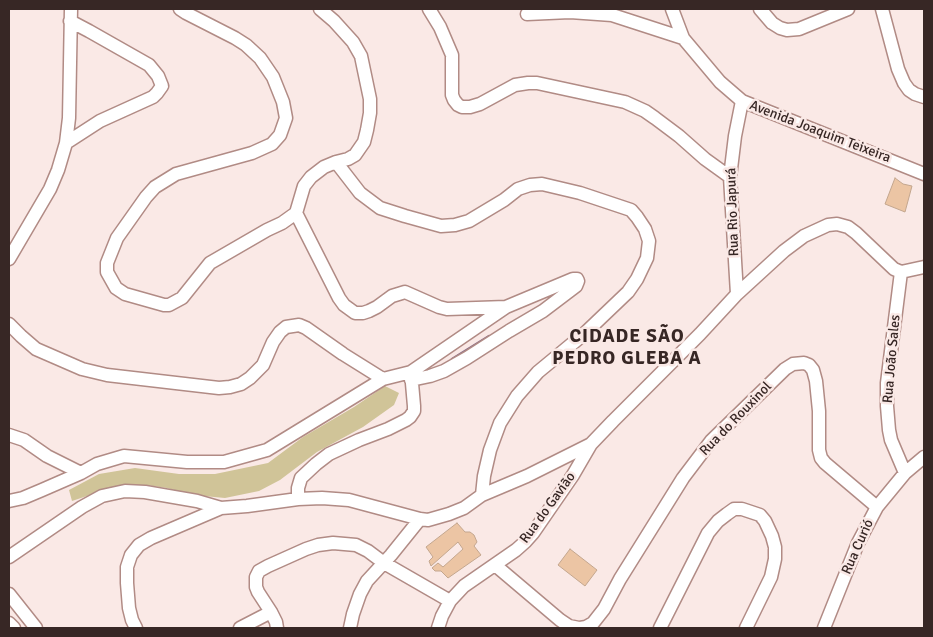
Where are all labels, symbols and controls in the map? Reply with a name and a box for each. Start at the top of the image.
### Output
street label: Avenida Joaquim Teixeira [747,97,893,167]
street label: Rua Rio Japurá [723,167,743,257]
street label: Rua João Sales [880,314,904,404]
district label: CIDADE SÃO PEDRO GLEBA A [551,326,703,370]
street label: Rua do Rouxinol [697,379,775,459]
street label: Rua do Gavião [517,469,579,547]
street label: Rua Curió [838,517,878,577]

